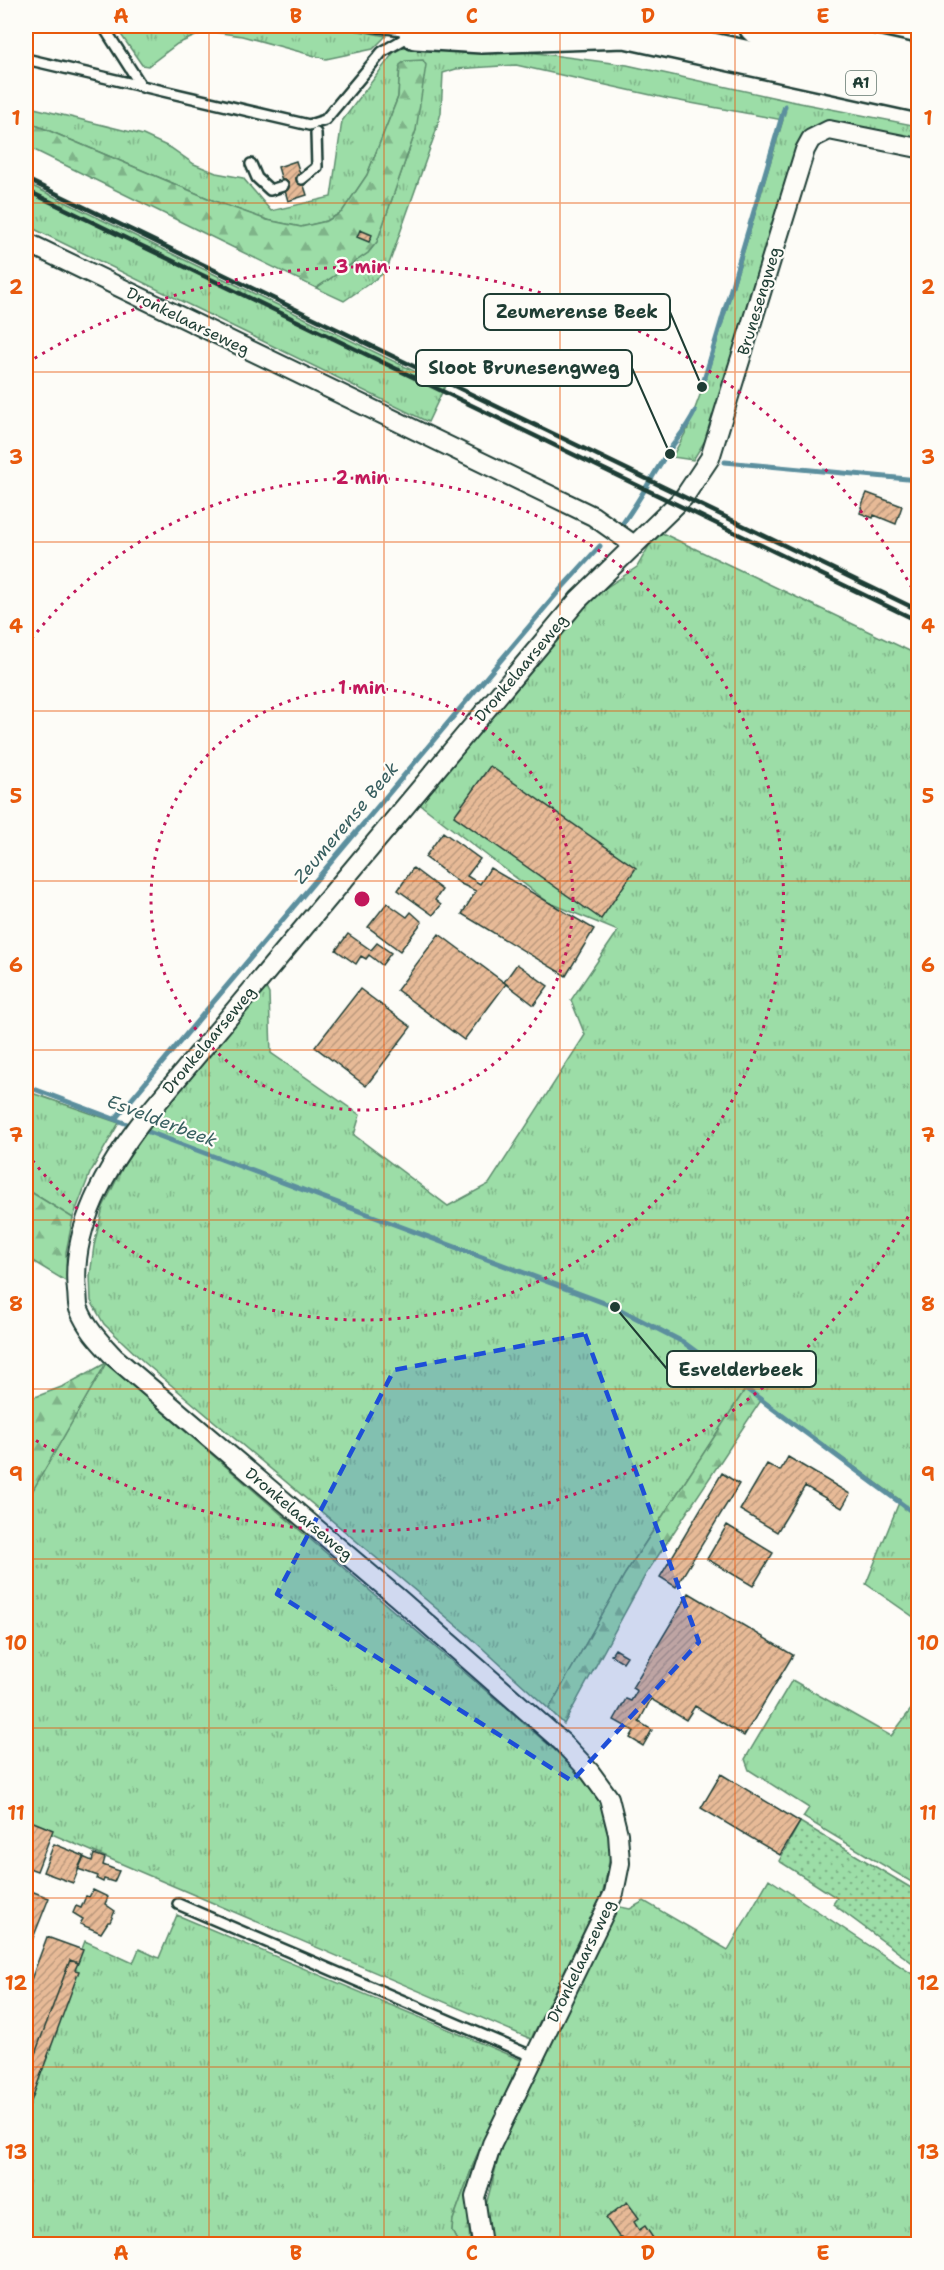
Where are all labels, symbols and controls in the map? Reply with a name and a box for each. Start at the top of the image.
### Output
text: A [113,3,129,29]
text: B [290,3,302,29]
text: C [466,3,478,29]
text: D [641,3,655,29]
text: E [816,3,830,29]
road number: A1 [846,71,876,95]
text: 1 [11,105,21,131]
text: 1 [923,105,933,131]
street label: Brunesengweg [733,244,786,358]
text: 3 min [336,255,388,279]
text: 2 [9,274,23,300]
text: 2 [921,274,935,300]
street label: Dronkelaarseweg [123,282,253,360]
callout: Zeumerense Beek [484,294,670,330]
text: Zeumerense Beek [496,300,658,324]
callout: Sloot Brunesengweg [416,350,632,386]
text: Sloot Brunesengweg [428,356,620,380]
text: 3 [9,444,23,470]
text: 3 [921,444,935,470]
text: 2 min [336,466,388,490]
street label: Dronkelaarseweg [470,610,572,726]
text: 4 [9,613,23,639]
text: 4 [921,613,935,639]
text: 1 min [338,676,386,700]
water label: Zeumerense Beek [288,757,404,889]
text: 5 [10,783,22,809]
text: 5 [922,783,934,809]
centre of rings [352,889,372,909]
text: 6 [9,952,23,978]
text: 6 [921,952,935,978]
street label: Dronkelaarseweg [158,982,260,1098]
water label: Esvelderbeek [104,1089,221,1153]
text: 7 [9,1122,23,1148]
text: 7 [921,1122,935,1148]
text: 8 [9,1291,23,1317]
text: 8 [921,1291,935,1317]
callout: Esvelderbeek [667,1351,816,1387]
text: Esvelderbeek [679,1358,803,1382]
text: 9 [9,1461,23,1487]
text: 9 [921,1461,935,1487]
street label: Dronkelaarseweg [241,1463,357,1565]
text: 10 [5,1630,27,1656]
text: 10 [917,1630,939,1656]
text: 11 [7,1800,25,1826]
text: 11 [919,1800,937,1826]
street label: Dronkelaarseweg [542,1896,620,2026]
text: 12 [5,1970,27,1996]
text: 12 [917,1970,939,1996]
text: 13 [5,2139,27,2165]
text: 13 [917,2139,939,2165]
text: A [113,2240,129,2266]
text: B [290,2240,302,2266]
text: C [466,2240,478,2266]
text: D [641,2240,655,2266]
text: E [816,2240,830,2266]

